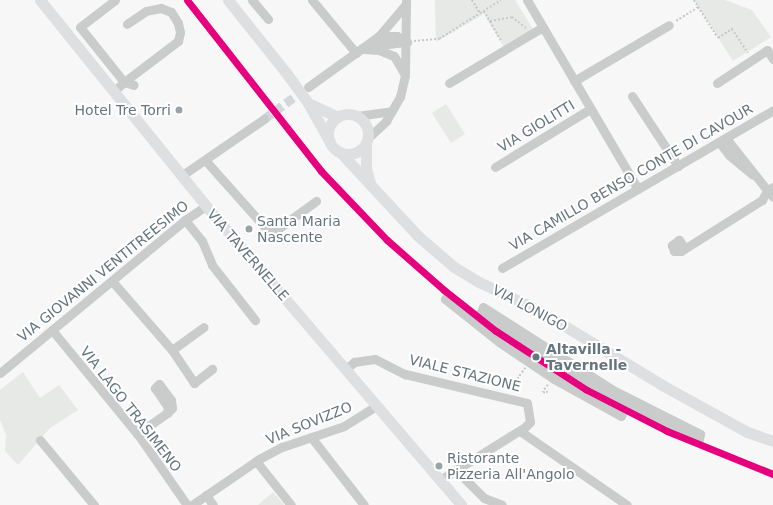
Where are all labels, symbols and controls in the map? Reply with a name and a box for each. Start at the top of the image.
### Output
street label: VIA GIOLITTI [495,96,577,156]
street label: VIA CAMILLO BENSO CONTE DI CAVOUR [506,100,756,254]
place label: Hotel Tre Torri [75,102,171,118]
marker: Hotel Tre Torri [174,105,184,115]
street label: VIA GIOVANNI VENTITREESIMO [14,197,192,345]
street label: VIA TAVERNELLE [204,206,292,304]
place label: Santa Maria Nascente [257,213,341,246]
marker: Santa Maria Nascente [244,224,254,234]
street label: VIA LONIGO [490,281,570,335]
place label: Altavilla - Tavernelle [546,341,627,374]
street label: VIA LAGO TRASIMENO [77,343,185,475]
marker: Altavilla - Tavernelle [529,350,543,364]
street label: VIALE STAZIONE [407,351,523,395]
street label: VIA SOVIZZO [264,398,354,448]
place label: Ristorante Pizzeria All'Angolo [447,450,575,482]
marker: Ristorante Pizzeria All'Angolo [434,461,444,471]

